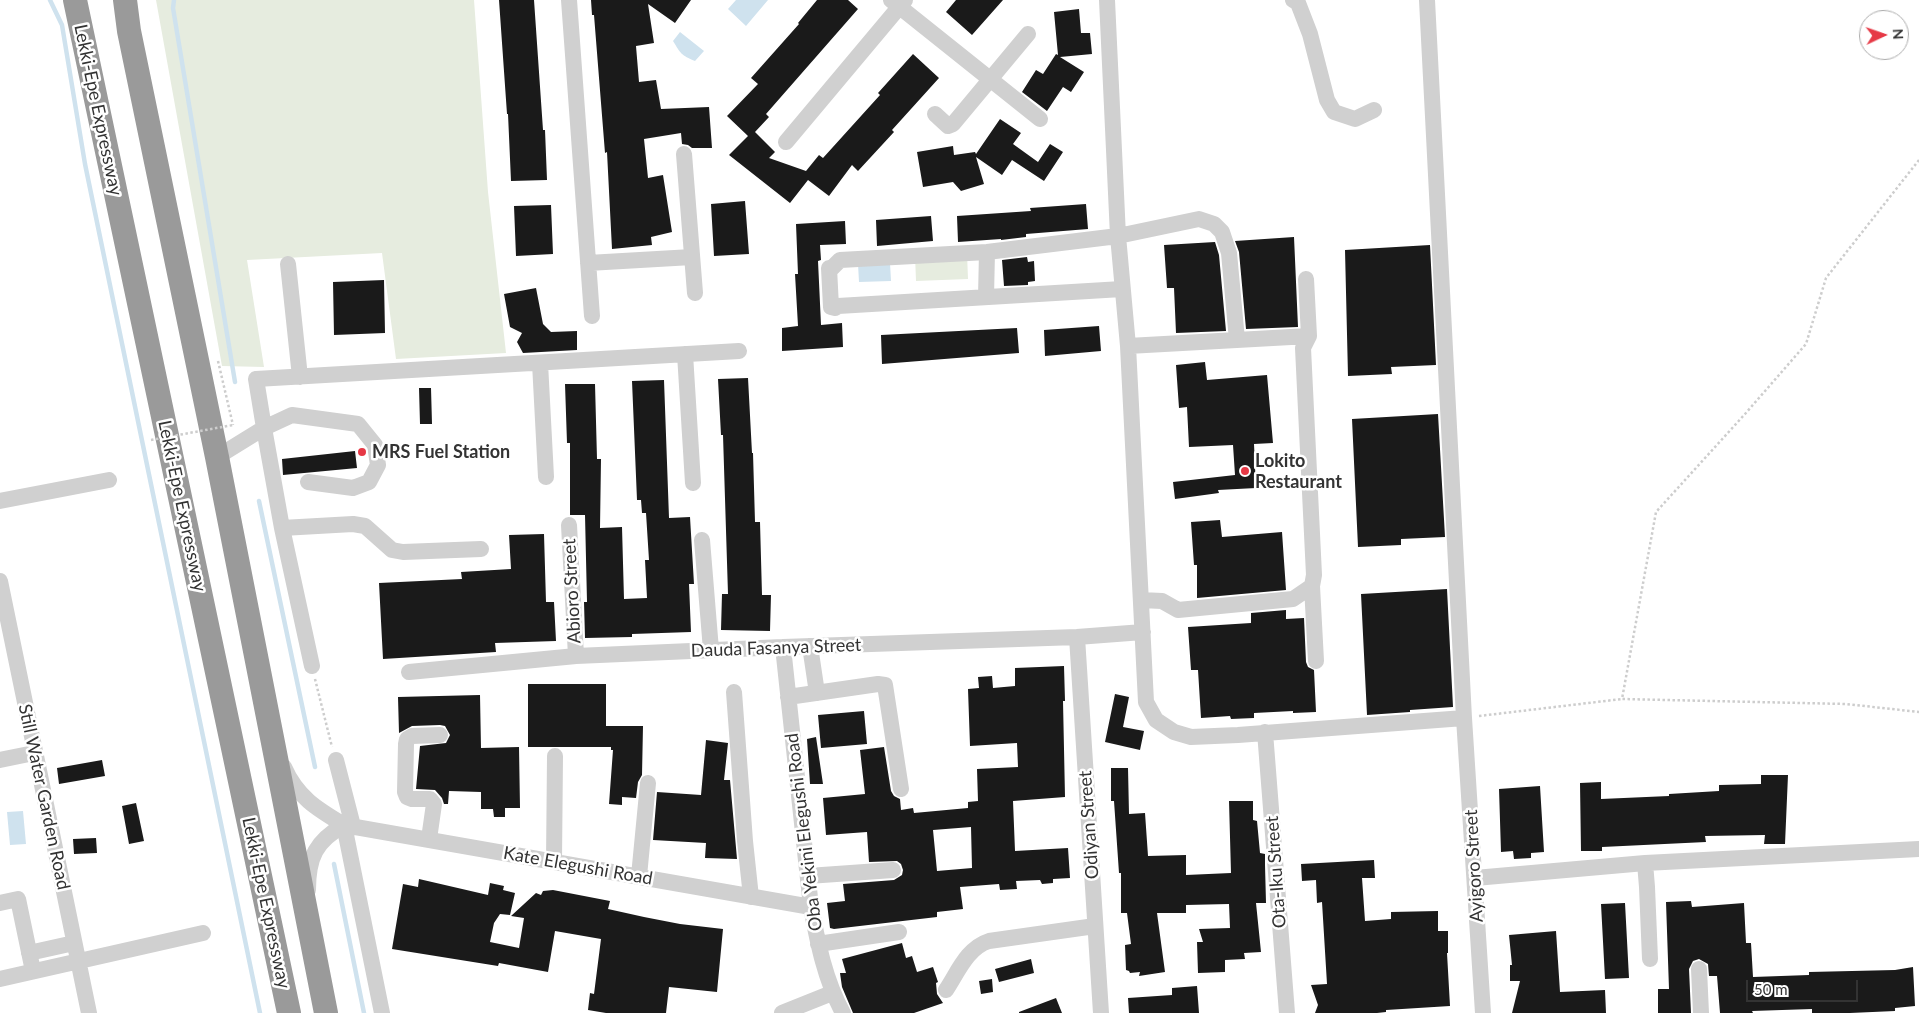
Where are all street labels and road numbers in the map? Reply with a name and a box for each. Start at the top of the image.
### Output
street label: Lekki-Epe Expressway [69,22,127,198]
street label: Lekki-Epe Expressway [153,418,211,594]
street label: Abioro Street [558,538,586,644]
street label: Dauda Fasanya Street [690,634,862,662]
street label: Still Water Garden Road [14,702,74,892]
street label: Oba Yekini Elegushi Road [781,732,827,932]
street label: Odiyan Street [1074,770,1104,880]
street label: Ayigoro Street [1460,809,1488,923]
street label: Lekki-Epe Expressway [237,815,295,991]
street label: Ota-Iku Street [1261,815,1291,929]
street label: Kate Elegushi Road [502,842,654,890]

